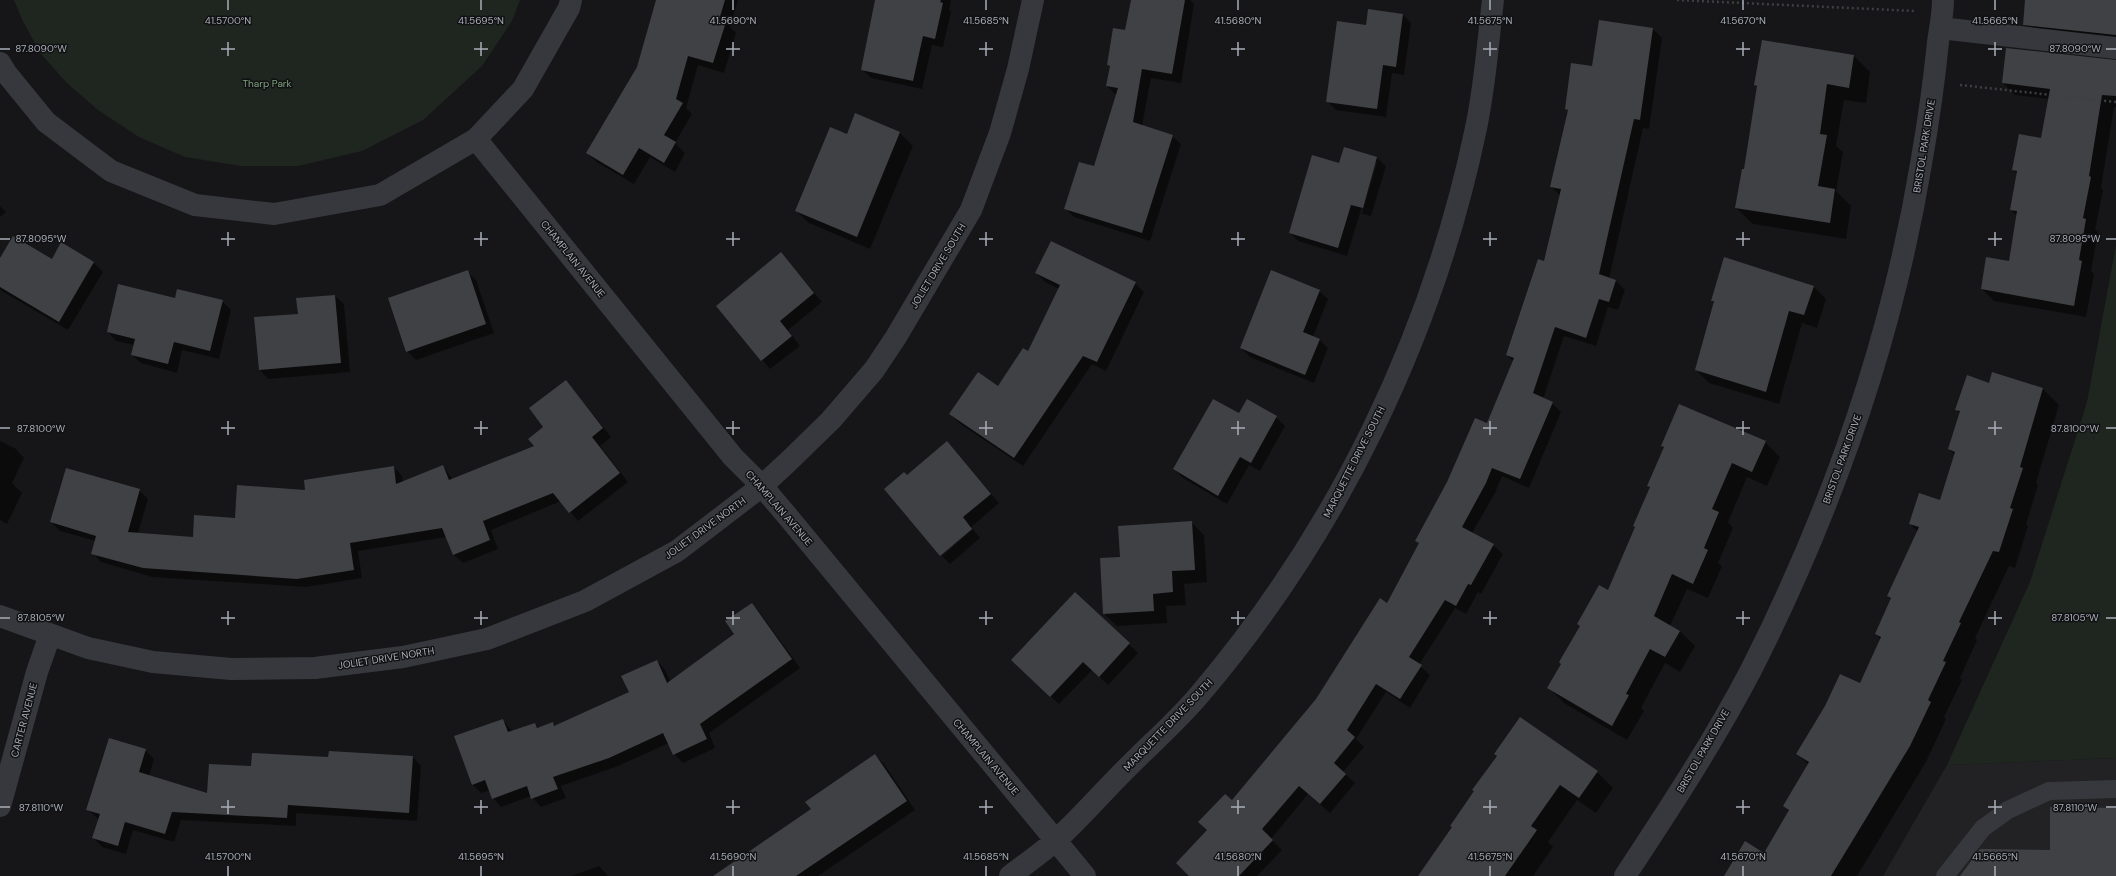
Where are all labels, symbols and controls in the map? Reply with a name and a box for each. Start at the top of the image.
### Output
text: 41.5700°N [205,14,251,27]
text: 41.5695°N [458,14,504,27]
text: 41.5690°N [710,14,756,27]
text: 41.5685°N [963,14,1009,27]
text: 41.5680°N [1215,14,1261,27]
text: 41.5675°N [1468,14,1512,27]
text: 41.5670°N [1720,14,1766,27]
text: 41.5665°N [1972,14,2018,27]
text: 87.8090°W [15,42,67,55]
text: 87.8090°W [2049,42,2101,55]
park label: Tharp Park [242,77,292,90]
street label: BRISTOL PARK DRIVE [1910,98,1938,194]
street label: CHAMPLAIN AVENUE [538,218,608,301]
street label: JOLIET DRIVE SOUTH [907,221,969,311]
text: 87.8095°W [16,232,67,245]
text: 87.8095°W [2050,232,2101,245]
street label: MARQUETTE DRIVE SOUTH [1320,404,1388,520]
street label: BRISTOL PARK DRIVE [1820,412,1864,506]
text: 87.8100°W [17,422,65,435]
text: 87.8100°W [2051,422,2099,435]
street label: CHAMPLAIN AVENUE [743,468,816,549]
street label: JOLIET DRIVE NORTH [662,494,748,562]
text: 87.8105°W [17,611,65,624]
text: 87.8105°W [2051,611,2099,624]
street label: JOLIET DRIVE NORTH [337,644,435,672]
street label: MARQUETTE DRIVE SOUTH [1121,676,1216,774]
street label: CARTER AVENUE [8,681,40,759]
street label: BRISTOL PARK DRIVE [1674,707,1732,795]
street label: CHAMPLAIN AVENUE [950,716,1022,798]
text: 87.8110°W [19,801,64,814]
text: 87.8110°W [2053,801,2098,814]
text: 41.5700°N [205,850,251,863]
text: 41.5695°N [458,850,504,863]
text: 41.5690°N [710,850,756,863]
text: 41.5685°N [963,850,1009,863]
text: 41.5680°N [1215,850,1261,863]
text: 41.5675°N [1468,850,1512,863]
text: 41.5670°N [1720,850,1766,863]
text: 41.5665°N [1972,850,2018,863]

